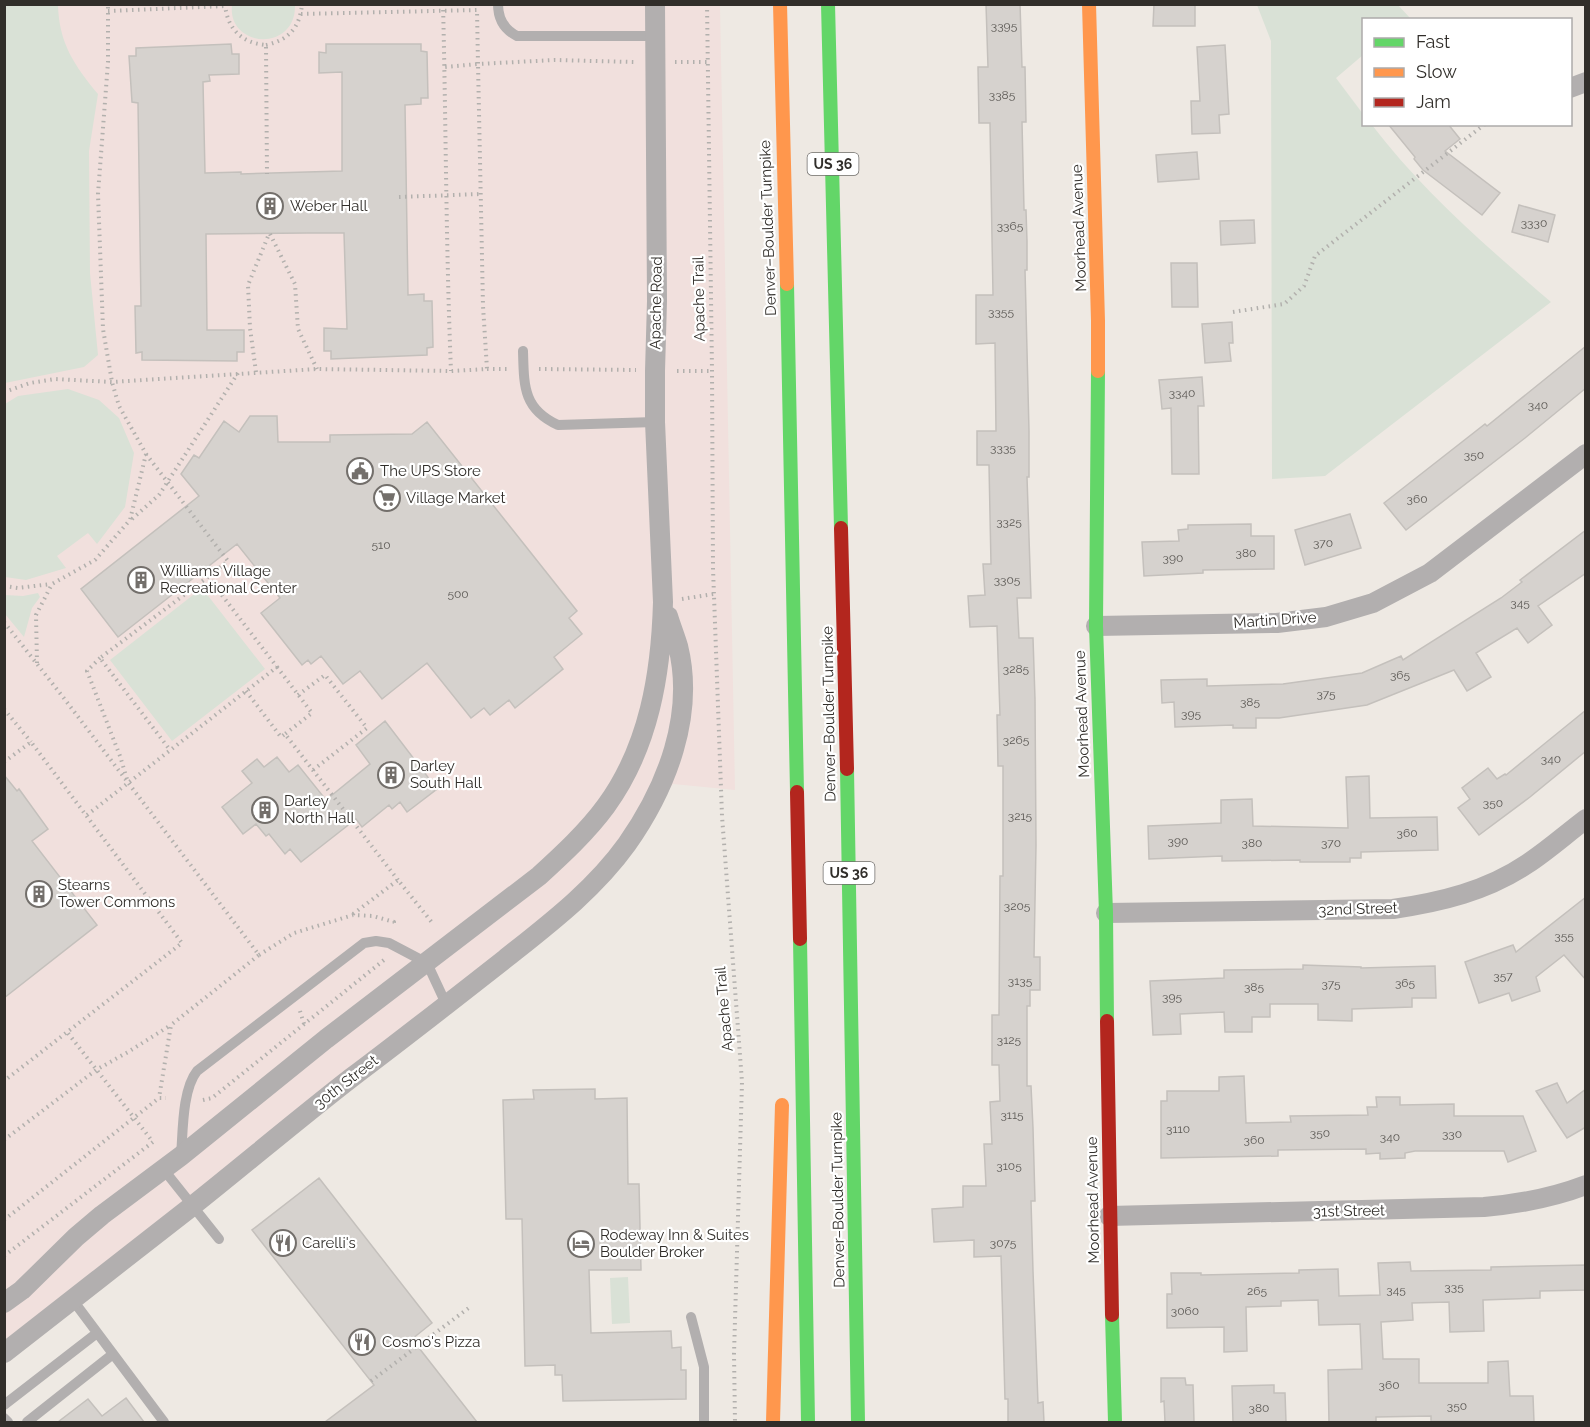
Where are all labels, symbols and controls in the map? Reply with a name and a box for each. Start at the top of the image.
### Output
legend [1362,18,1572,126]
house number: 3395 [991,19,1018,33]
text: Fast [1416,31,1450,52]
text: Slow [1416,61,1457,82]
house number: 3385 [989,88,1016,102]
text: Jam [1416,91,1451,112]
street label: Denver–Boulder Turnpike [756,140,780,316]
road number: US 36 [808,153,858,175]
street label: Moorhead Avenue [1068,164,1090,292]
building icon: Weber Hall [255,191,285,221]
place label: Weber Hall [290,197,369,215]
house number: 3330 [1521,216,1547,230]
house number: 3365 [997,219,1024,233]
street label: Apache Trail [689,255,709,342]
street label: Apache Road [646,256,666,350]
house number: 3355 [988,305,1014,319]
house number: 3340 [1169,386,1195,400]
house number: 340 [1528,398,1548,412]
house number: 3335 [990,441,1016,455]
house number: 350 [1464,448,1484,462]
public building icon: The UPS Store [345,456,375,486]
place label: The UPS Store [380,462,481,480]
supermarket icon: Village Market [372,483,402,513]
place label: Village Market [406,489,506,507]
house number: 360 [1407,492,1428,506]
house number: 3325 [996,515,1022,529]
house number: 370 [1313,536,1333,550]
house number: 510 [371,538,391,552]
house number: 380 [1236,546,1256,560]
house number: 390 [1163,551,1183,565]
place label: Williams Village Recreational Center [160,562,298,597]
building icon: Williams Village Recreational Center [126,565,156,595]
house number: 3305 [994,573,1021,587]
house number: 500 [447,587,469,601]
house number: 345 [1510,596,1530,610]
street label: Martin Drive [1233,608,1317,632]
street label: Denver–Boulder Turnpike [818,626,840,802]
street label: Moorhead Avenue [1071,650,1093,778]
house number: 3285 [1003,662,1030,676]
house number: 365 [1390,668,1411,682]
house number: 375 [1316,687,1336,701]
house number: 385 [1240,695,1260,709]
house number: 395 [1181,707,1201,721]
house number: 3265 [1003,733,1030,747]
house number: 340 [1541,752,1561,766]
place label: Darley South Hall [410,757,483,792]
building icon: Darley South Hall [376,760,406,790]
place label: Darley North Hall [284,792,355,827]
building icon: Darley North Hall [250,795,280,825]
house number: 350 [1483,796,1503,810]
house number: 3215 [1008,809,1033,823]
house number: 360 [1397,826,1418,840]
house number: 390 [1168,834,1188,848]
house number: 380 [1242,836,1262,850]
house number: 370 [1321,836,1341,850]
road number: US 36 [824,862,874,884]
place label: Stearns Tower Commons [58,876,175,911]
building icon: Stearns Tower Commons [24,879,54,909]
house number: 3205 [1004,899,1031,913]
street label: 32nd Street [1318,899,1398,919]
house number: 355 [1554,929,1574,943]
street label: Apache Trail [711,965,737,1052]
house number: 357 [1493,969,1513,983]
house number: 3135 [1008,974,1033,988]
house number: 365 [1395,976,1416,990]
house number: 375 [1321,977,1341,991]
house number: 385 [1244,980,1264,994]
house number: 395 [1162,990,1182,1004]
house number: 3125 [997,1033,1022,1047]
street label: 30th Street [310,1051,382,1113]
house number: 3115 [1000,1108,1024,1122]
street label: Denver–Boulder Turnpike [827,1112,849,1288]
house number: 3110 [1166,1122,1190,1136]
house number: 350 [1310,1126,1330,1140]
house number: 330 [1442,1127,1462,1141]
house number: 340 [1380,1130,1400,1144]
house number: 360 [1244,1133,1265,1147]
street label: Moorhead Avenue [1083,1136,1103,1264]
house number: 3105 [996,1159,1022,1173]
street label: 31st Street [1313,1201,1385,1221]
place label: Rodeway Inn & Suites Boulder Broker [600,1226,749,1261]
restaurant icon: Carelli's [268,1228,298,1258]
hotel icon: Rodeway Inn & Suites Boulder Broker [566,1229,596,1259]
place label: Carelli's [302,1234,356,1252]
house number: 3075 [990,1236,1017,1250]
house number: 335 [1444,1280,1464,1294]
house number: 345 [1386,1283,1406,1297]
house number: 265 [1247,1284,1267,1298]
house number: 3060 [1171,1304,1199,1318]
restaurant icon: Cosmo's Pizza [347,1327,377,1357]
place label: Cosmo's Pizza [382,1333,480,1351]
house number: 360 [1379,1378,1400,1392]
house number: 350 [1447,1399,1467,1413]
house number: 380 [1249,1401,1269,1415]

